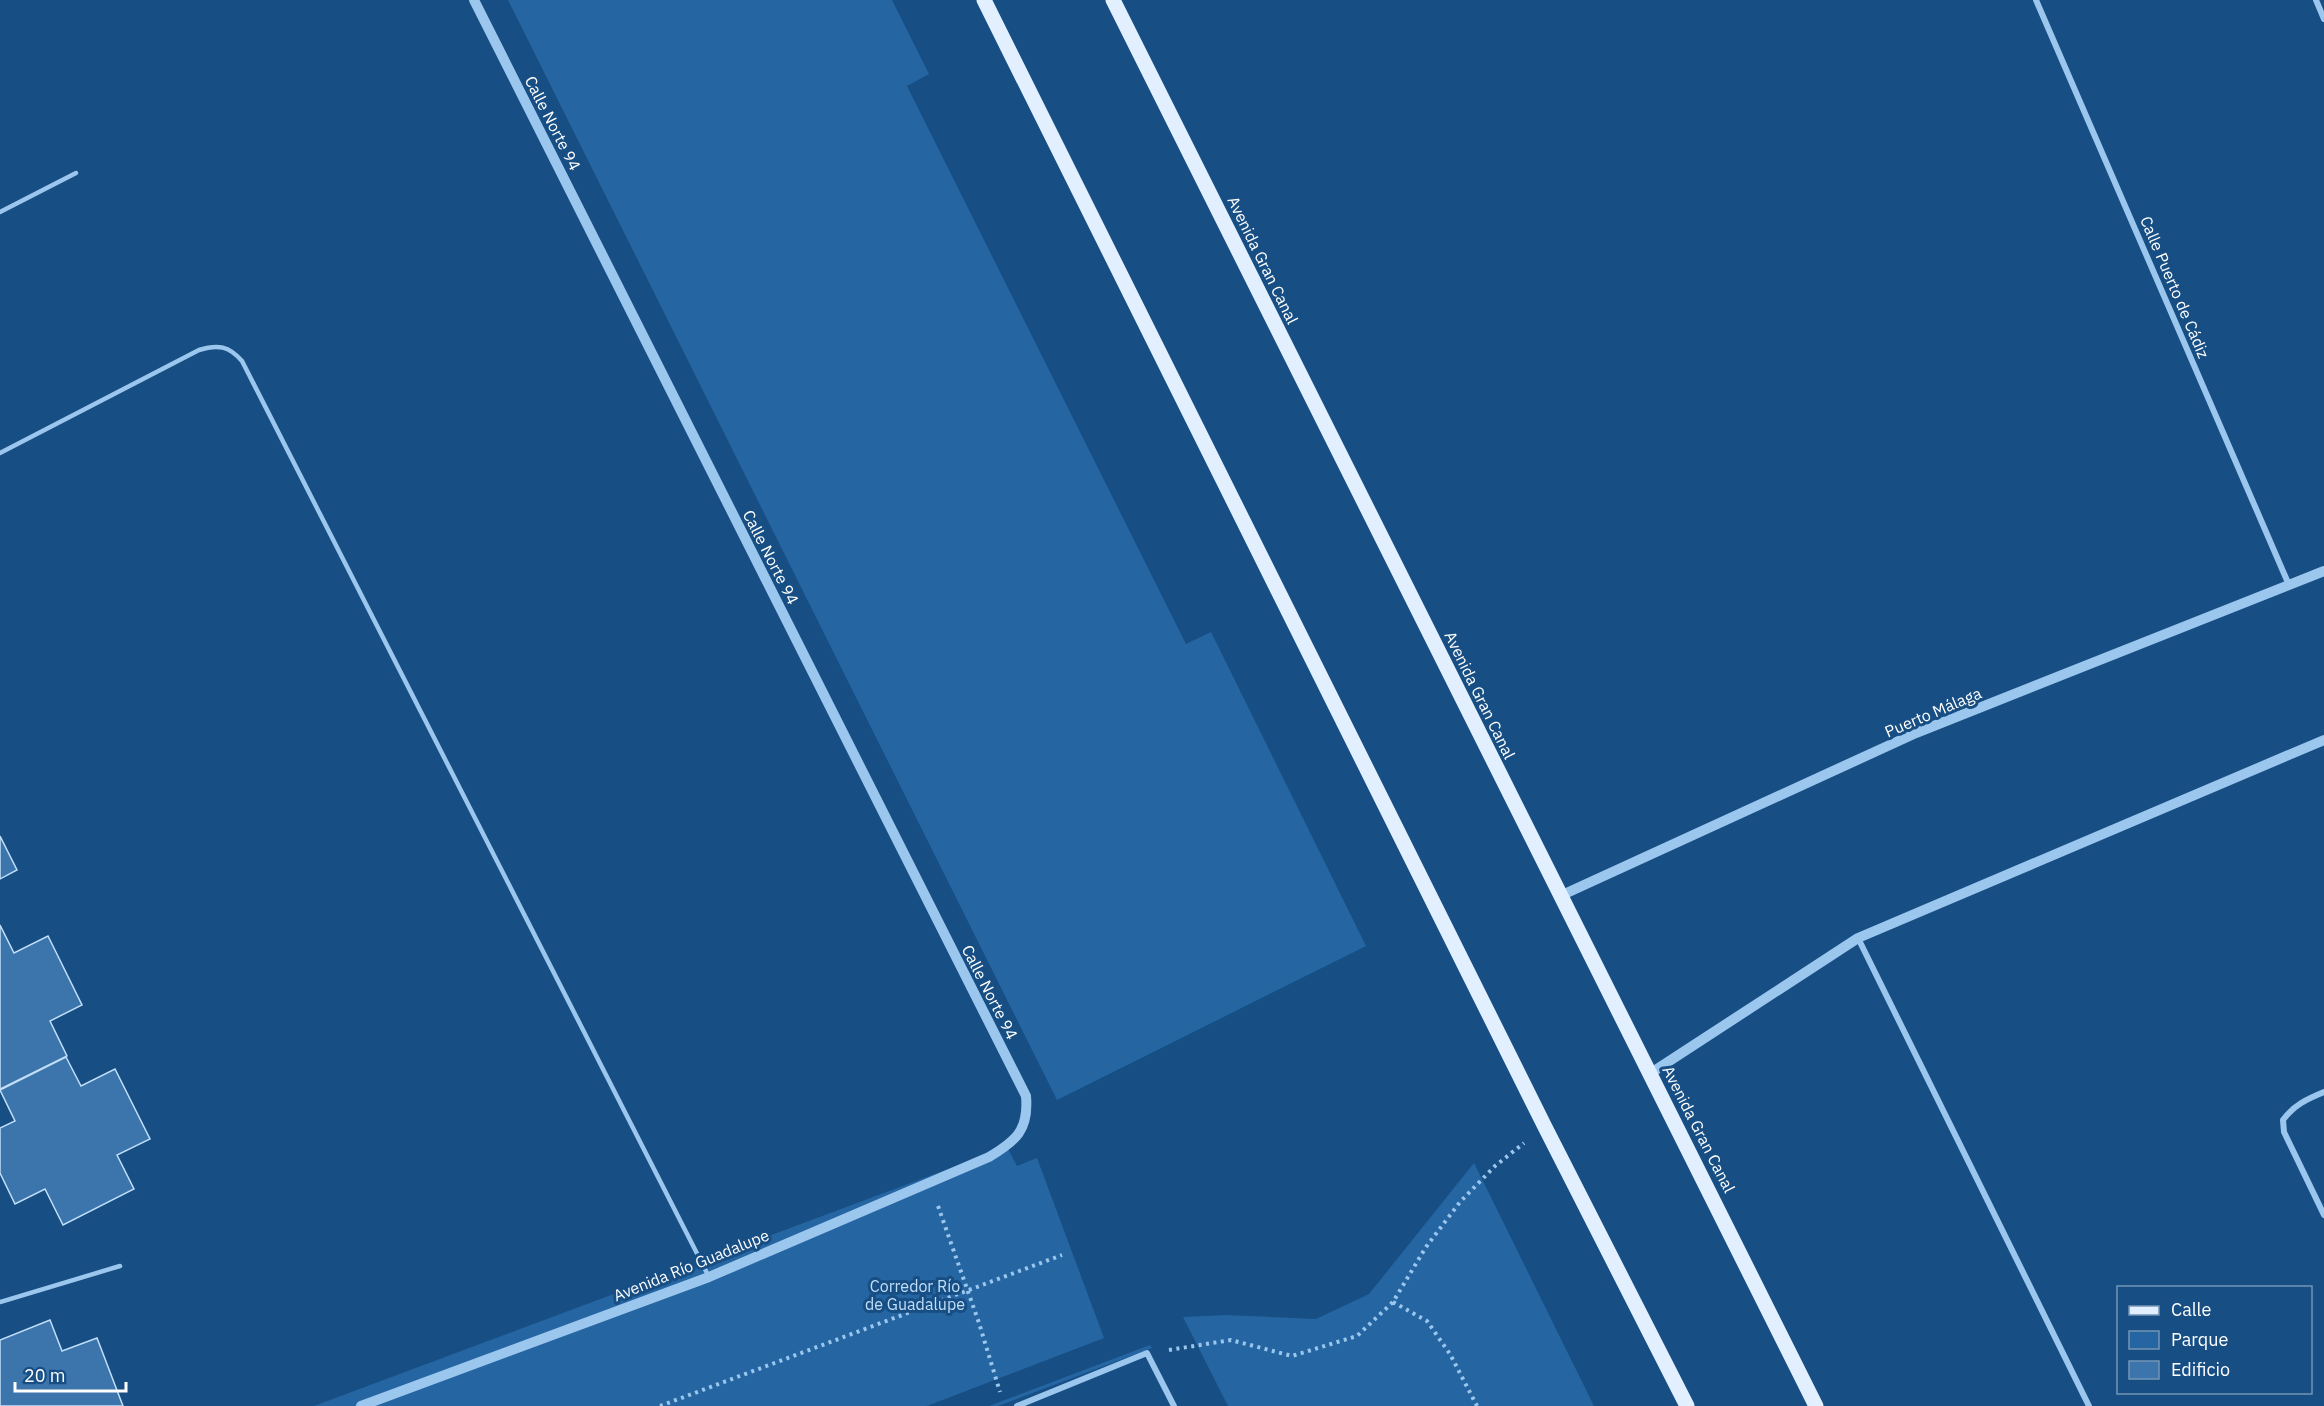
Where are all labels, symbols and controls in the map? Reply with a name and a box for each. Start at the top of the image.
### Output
street label: Calle Norte 94 [521,72,585,174]
street label: Avenida Gran Canal [1223,193,1303,327]
street label: Calle Puerto de Cádiz [2136,213,2214,361]
street label: Calle Norte 94 [739,506,803,608]
street label: Avenida Gran Canal [1440,628,1520,762]
street label: Puerto Málaga [1882,682,1985,741]
street label: Calle Norte 94 [958,941,1022,1043]
street label: Avenida Gran Canal [1658,1062,1740,1196]
street label: Avenida Río Guadalupe [610,1225,772,1305]
park label: Corredor Río de Guadalupe [865,1276,965,1314]
legend [2117,1286,2312,1394]
text: Calle [2171,1298,2211,1321]
text: Parque [2171,1328,2229,1351]
scale bar [15,1355,126,1393]
text: Edificio [2171,1358,2230,1381]
text: 20 m [24,1364,66,1387]

